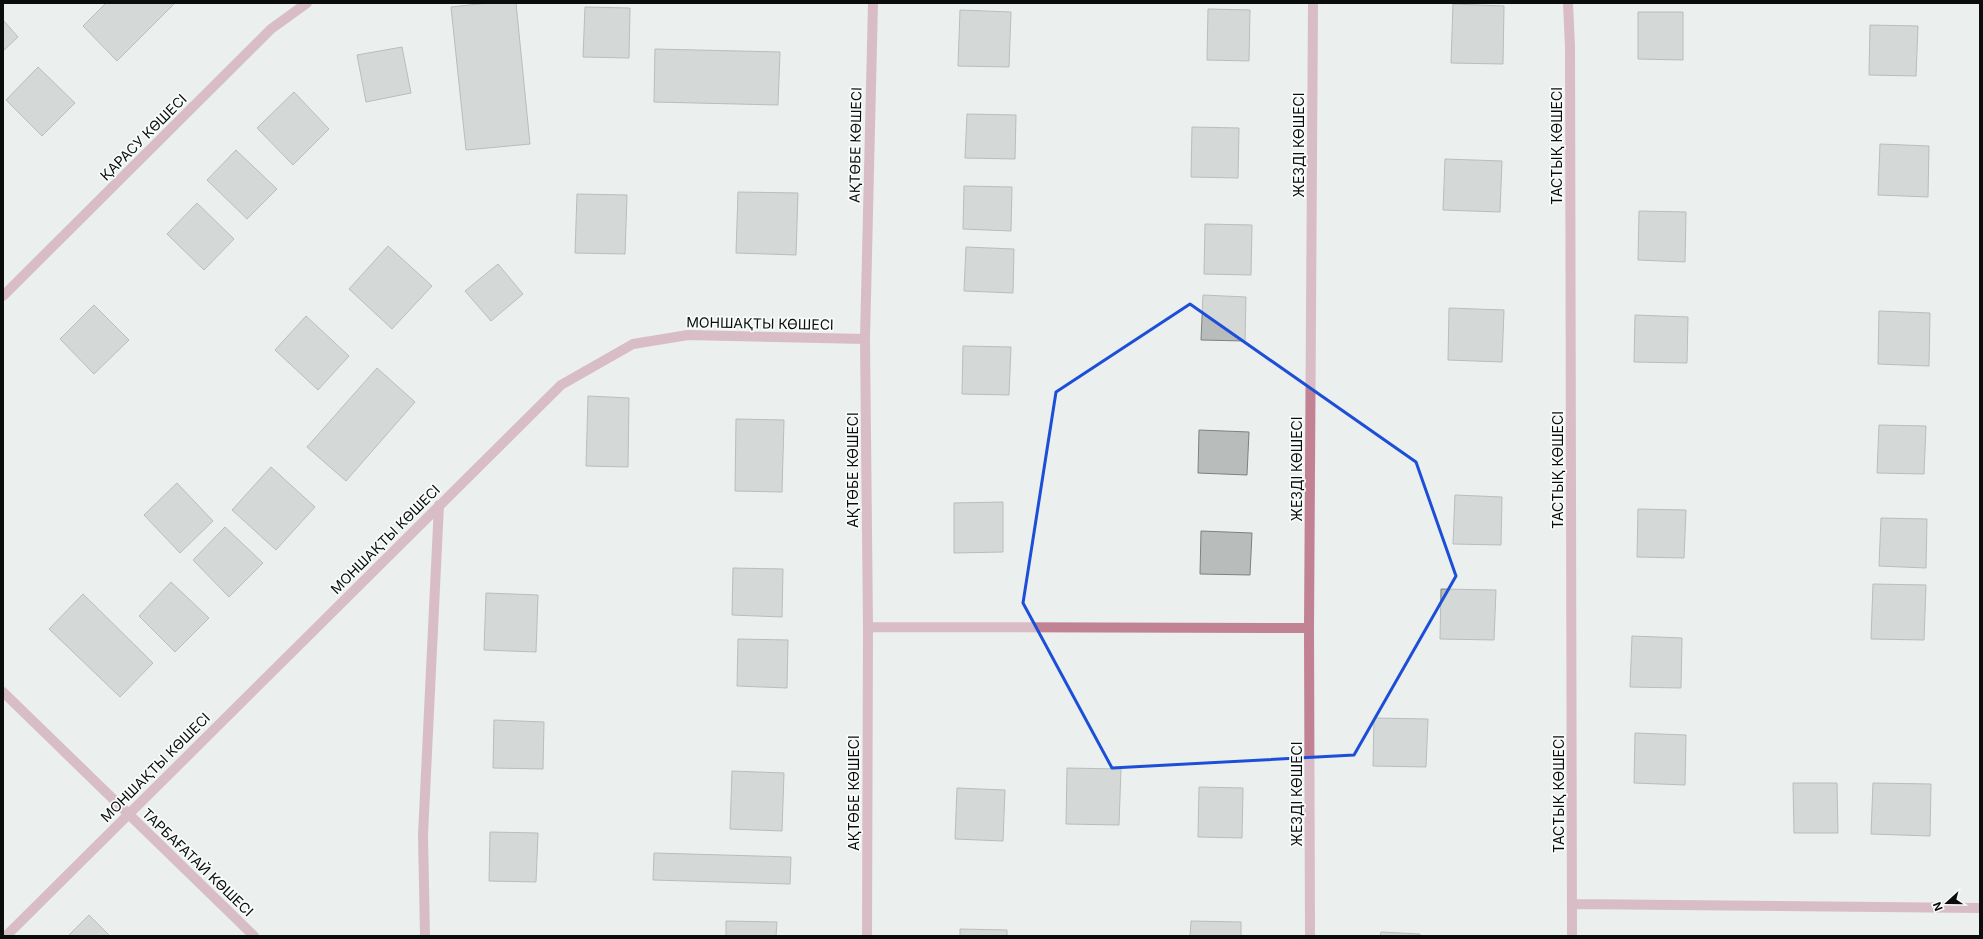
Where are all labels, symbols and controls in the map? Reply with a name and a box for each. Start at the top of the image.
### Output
street label: АҚТӨБЕ КӨШЕСІ [845,87,865,203]
street label: ТАСТЫҚ КӨШЕСІ [1548,87,1565,205]
street label: ҚАРАСУ КӨШЕСІ [96,90,190,184]
street label: ЖЕЗДІ КӨШЕСІ [1290,92,1307,198]
street label: МОНШАҚТЫ КӨШЕСІ [686,313,834,333]
street label: ТАСТЫҚ КӨШЕСІ [1549,411,1566,529]
street label: АҚТӨБЕ КӨШЕСІ [844,412,861,528]
street label: ЖЕЗДІ КӨШЕСІ [1288,416,1305,522]
street label: МОНШАҚТЫ КӨШЕСІ [327,481,443,597]
street label: МОНШАҚТЫ КӨШЕСІ [97,709,213,825]
street label: АҚТӨБЕ КӨШЕСІ [845,735,862,851]
street label: ТАСТЫҚ КӨШЕСІ [1550,735,1567,853]
street label: ЖЕЗДІ КӨШЕСІ [1288,741,1305,847]
street label: ТАРБАҒАТАЙ КӨШЕСІ [139,804,258,920]
north arrow [1927,883,1967,923]
text: N [1930,900,1946,913]

